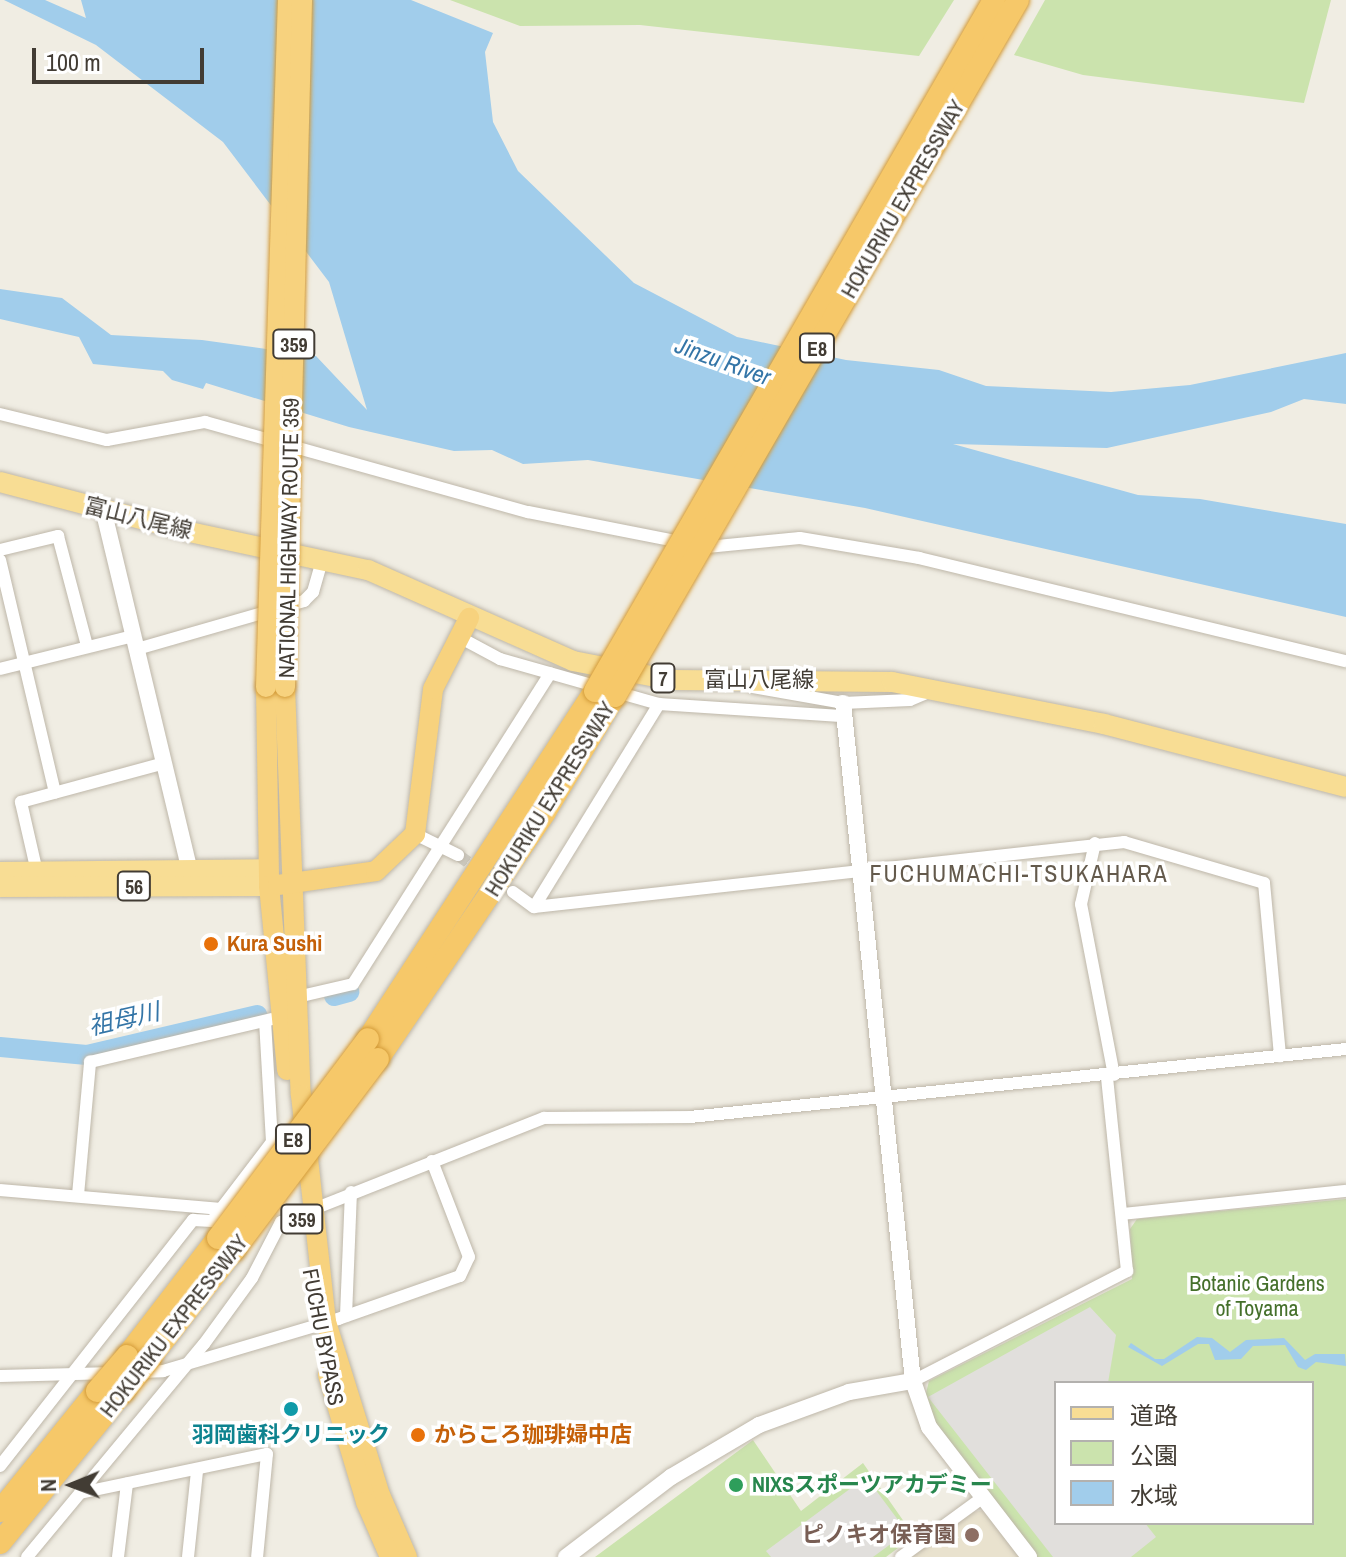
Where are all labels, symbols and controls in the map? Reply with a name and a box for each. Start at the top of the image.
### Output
scale bar [36,32,208,82]
text: 100 m [46,46,101,78]
street label: HOKURIKU EXPRESSWAY [835,95,971,303]
road number: 359 [272,328,316,360]
water label: Jinzu River [671,330,775,392]
road number: E8 [797,332,837,364]
street label: NATIONAL HIGHWAY ROUTE 359 [273,397,305,679]
street label: 富山八尾線 [81,492,195,544]
road number: 7 [649,662,677,694]
street label: 富山八尾線 [704,667,814,693]
street label: HOKURIKU EXPRESSWAY [479,697,621,901]
district label: FUCHUMACHI-TSUKAHARA [869,860,1169,888]
road number: 56 [116,870,152,902]
place label: Kura Sushi [227,931,322,957]
marker: Kura Sushi [202,935,220,953]
water label: 祖母川 [86,997,162,1041]
road number: E8 [273,1123,313,1155]
road number: 359 [280,1203,324,1235]
street label: HOKURIKU EXPRESSWAY [94,1229,254,1423]
street label: FUCHU BYPASS [297,1266,349,1408]
park label: Botanic Gardens of Toyama [1189,1270,1325,1322]
legend [1054,1381,1314,1525]
text: 道路 [1130,1399,1178,1431]
marker: 羽岡歯科クリニック [282,1400,300,1418]
place label: 羽岡歯科クリニック [192,1422,390,1448]
place label: からころ珈琲婦中店 [434,1422,632,1448]
marker: からころ珈琲婦中店 [409,1426,427,1444]
text: 公園 [1130,1439,1178,1471]
north arrow [32,1445,112,1525]
place label: NIXSスポーツアカデミー [752,1472,992,1498]
marker: NIXSスポーツアカデミー [727,1476,745,1494]
text: N [33,1479,63,1492]
text: 水域 [1130,1479,1178,1511]
place label: ピノキオ保育園 [802,1522,956,1548]
marker: ピノキオ保育園 [963,1526,981,1544]

